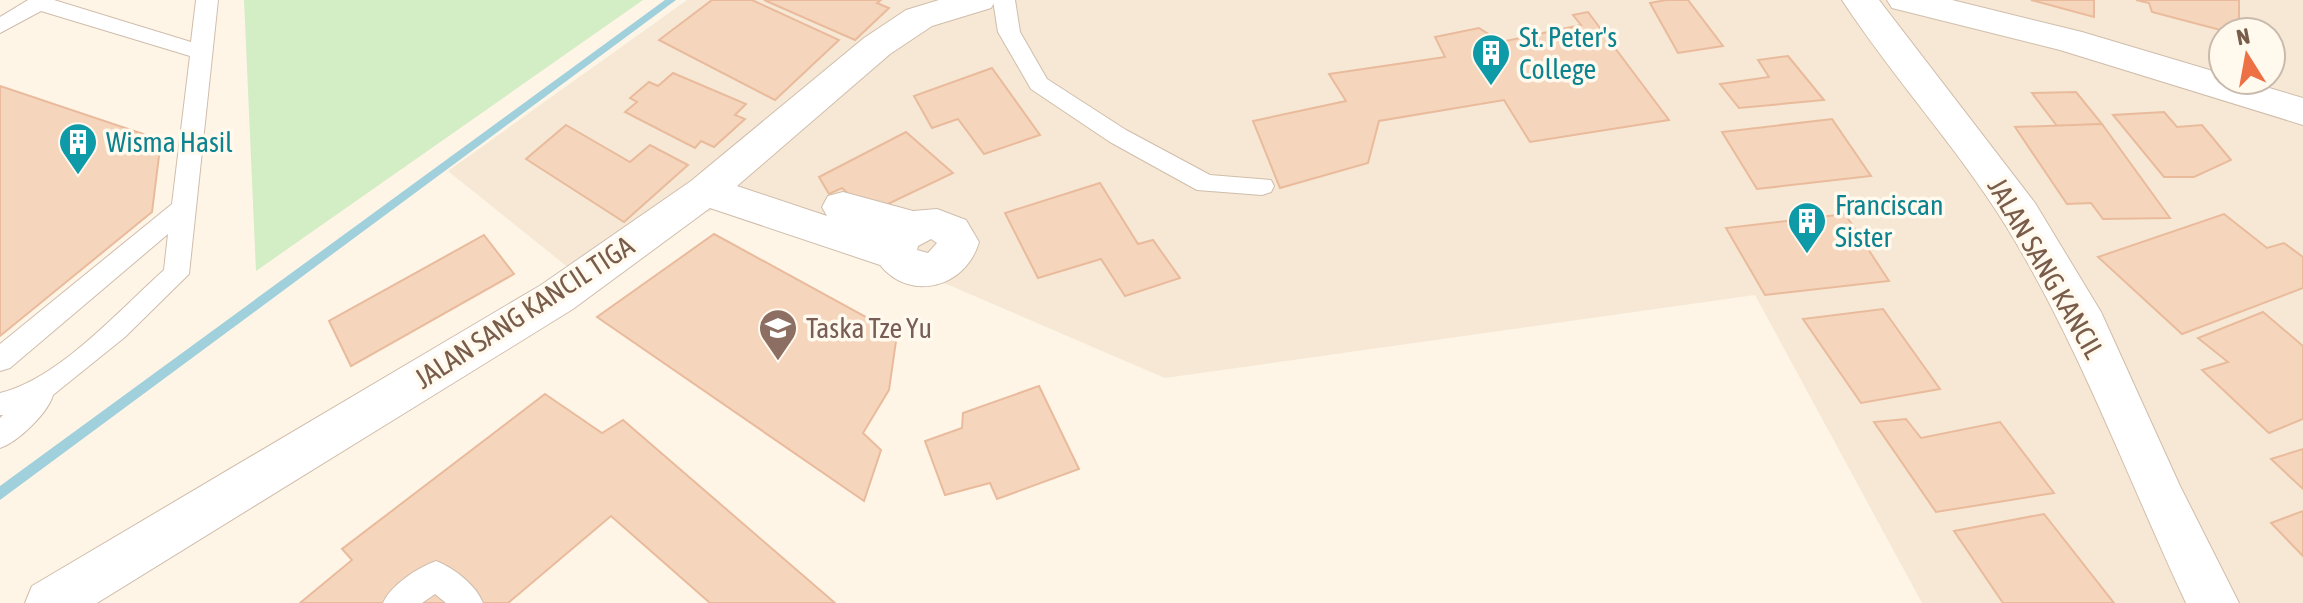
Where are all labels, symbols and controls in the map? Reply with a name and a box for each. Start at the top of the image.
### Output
north arrow [2207,16,2287,96]
place label: St. Peter's College [1519,21,1617,85]
text: N [2234,22,2252,50]
building icon: St. Peter's College [1470,32,1512,87]
building icon: Wisma Hasil [57,121,99,176]
place label: Wisma Hasil [106,126,233,158]
street label: JALAN SANG KANCIL [1981,172,2111,364]
place label: Franciscan Sister [1835,189,1944,253]
building icon: Franciscan Sister [1786,200,1828,255]
street label: JALAN SANG KANCIL TIGA [409,229,640,395]
school or university icon: Taska Tze Yu [757,307,799,362]
place label: Taska Tze Yu [806,312,932,344]

